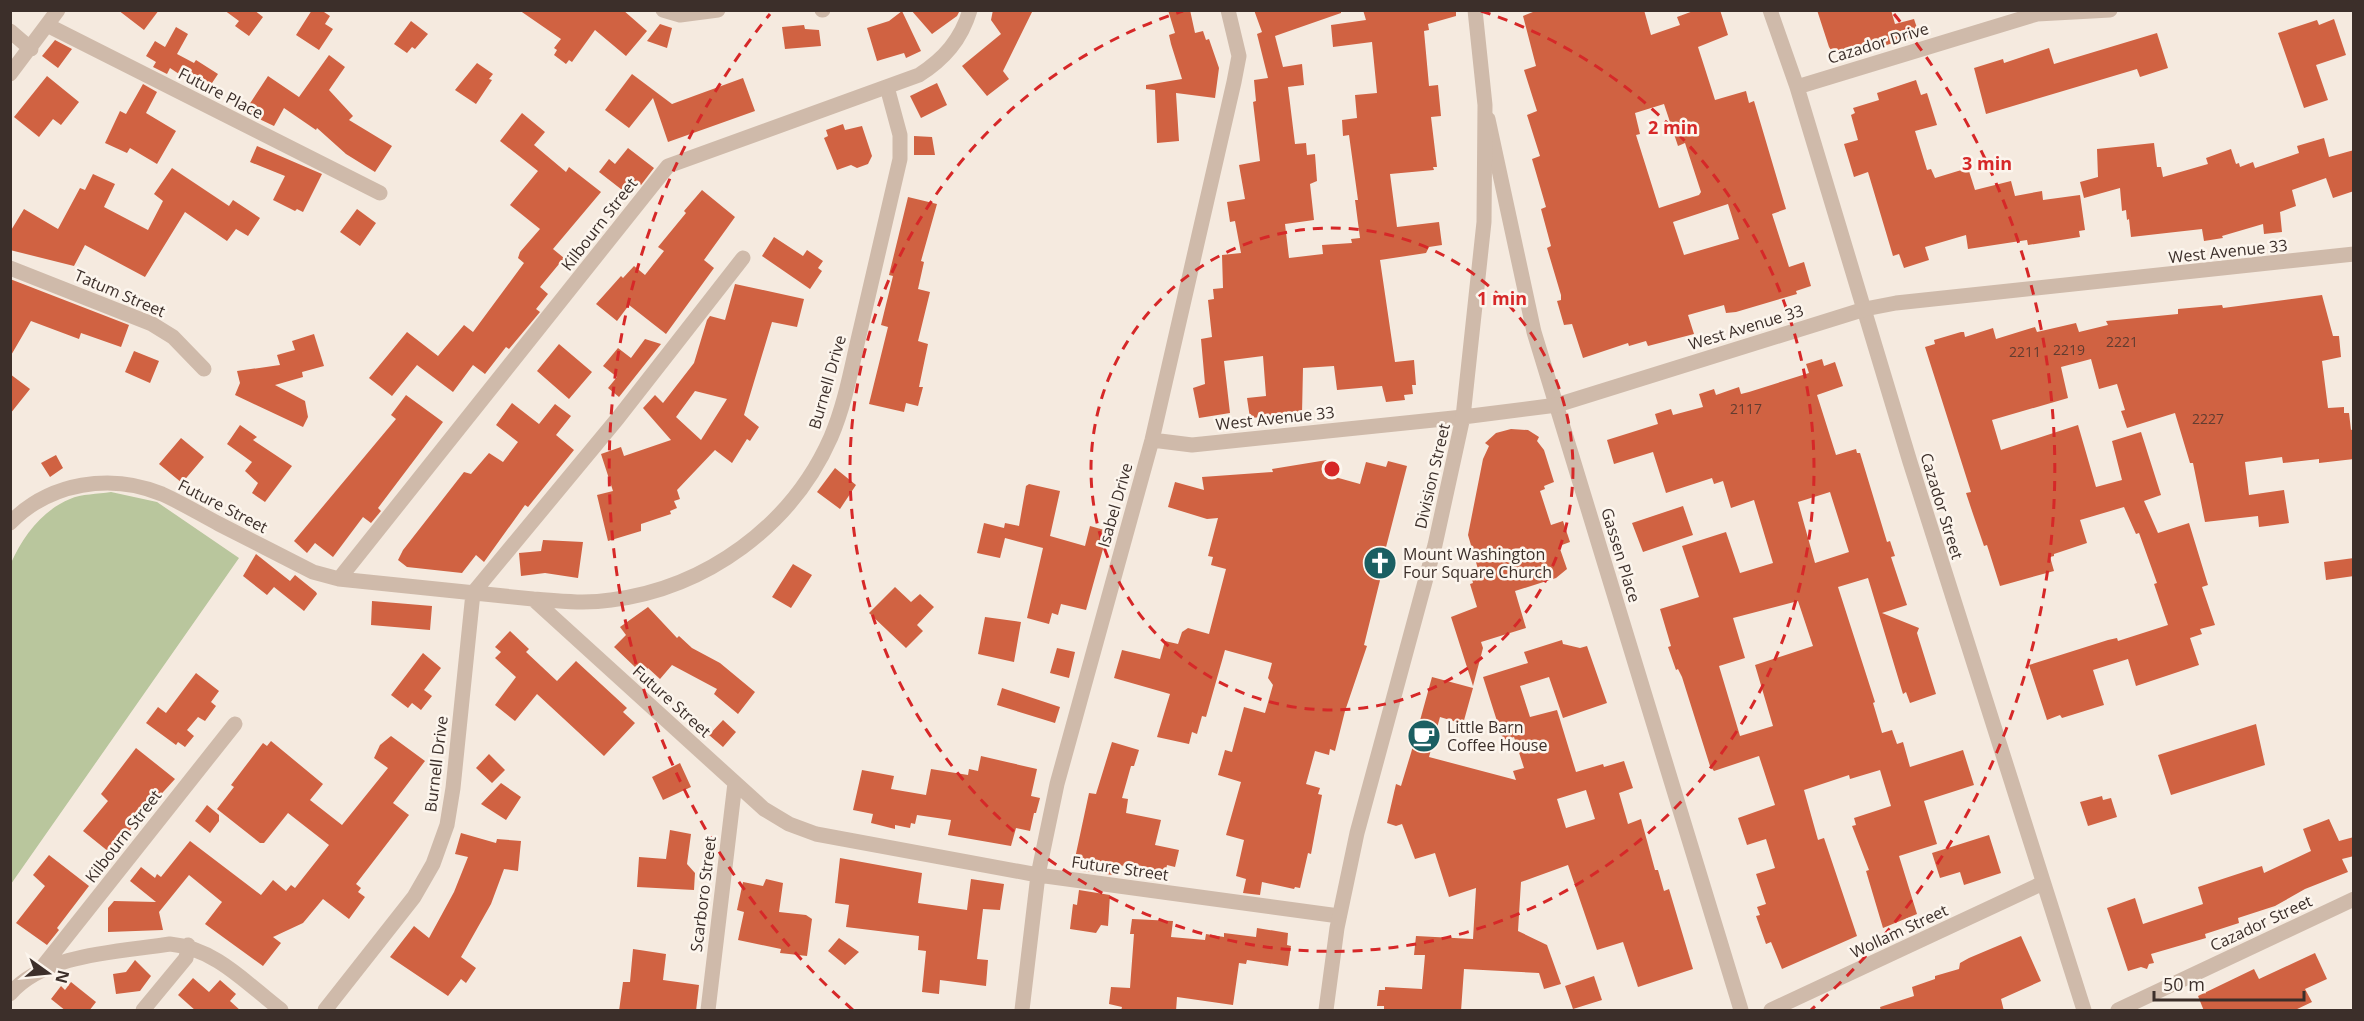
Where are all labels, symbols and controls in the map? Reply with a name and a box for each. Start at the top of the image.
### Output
street label: Cazador Drive [1825,17,1931,69]
street label: Future Place [175,62,267,124]
text: 2 min [1648,115,1698,139]
text: 3 min [1962,151,2012,175]
street label: Kilbourn Street [556,173,642,275]
street label: West Avenue 33 [2167,234,2289,268]
street label: Tatum Street [71,264,169,322]
text: 1 min [1477,286,1527,310]
street label: West Avenue 33 [1686,299,1806,355]
street label: Burnell Drive [803,332,851,432]
house number: 2221 [2106,332,2138,351]
house number: 2219 [2053,340,2085,359]
house number: 2211 [2009,342,2041,361]
house number: 2117 [1730,399,1762,418]
street label: West Avenue 33 [1214,401,1336,435]
house number: 2227 [2192,409,2224,428]
street label: Division Street [1409,421,1455,531]
street label: Cazador Street [1915,450,1969,562]
centre of rings [1322,459,1342,479]
street label: Isabel Drive [1092,460,1138,550]
street label: Future Street [174,474,272,538]
street label: Gassen Place [1596,505,1646,605]
place label: Mount Washington Four Square Church [1403,543,1552,583]
church icon: Mount Washington Four Square Church [1362,545,1398,581]
street label: Future Street [628,660,716,742]
street label: Burnell Drive [419,715,453,813]
place label: Little Barn Coffee House [1447,716,1547,756]
cafe icon: Little Barn Coffee House [1406,718,1442,754]
street label: Kilbourn Street [80,785,166,887]
street label: Scarboro Street [685,835,721,953]
street label: Future Street [1070,850,1170,886]
street label: Cazador Street [2206,890,2316,956]
street label: Wollam Street [1847,899,1952,963]
north arrow [18,943,78,1003]
scale bar [2154,964,2304,1002]
text: N [50,968,75,986]
text: 50 m [2163,972,2205,996]

